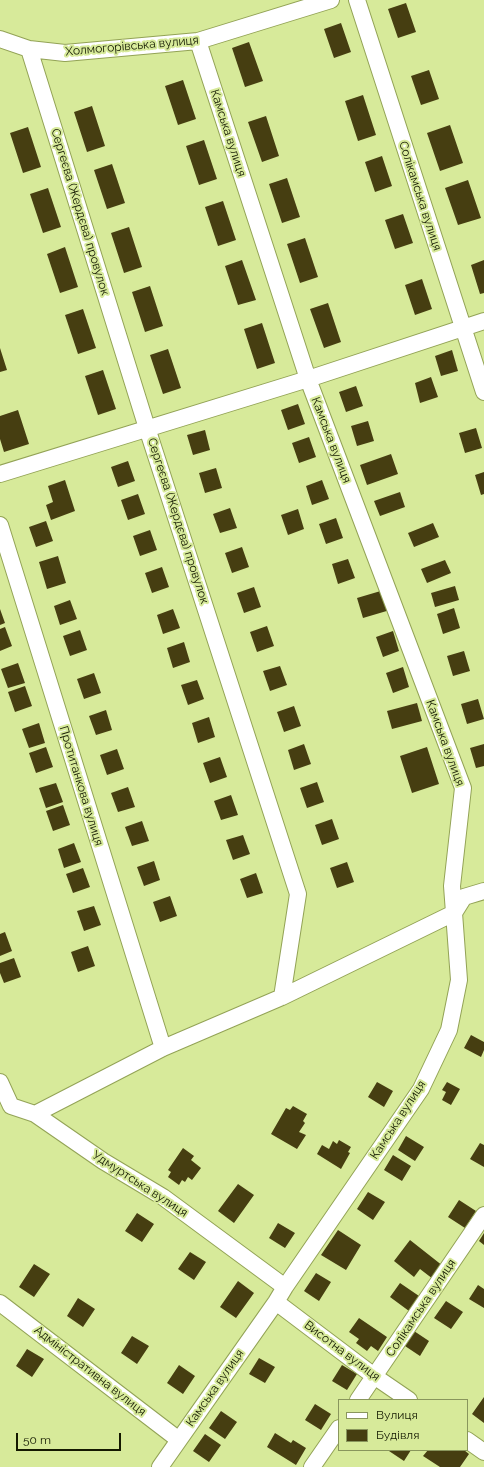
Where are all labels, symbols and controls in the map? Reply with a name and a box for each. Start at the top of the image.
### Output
street label: Холмогорівська вулиця [65,33,199,59]
street label: Камська вулиця [207,88,249,178]
street label: Сергеєва (Жердєва) провулок [48,127,112,297]
street label: Солікамська вулиця [395,139,445,253]
street label: Камська вулиця [308,395,354,485]
street label: Сергеєва (Жердєва) провулок [144,436,212,606]
street label: Камська вулиця [423,698,467,788]
street label: Протитанкова вулиця [56,724,106,848]
street label: Камська вулиця [367,1078,429,1162]
street label: Удмуртська вулиця [90,1148,190,1220]
street label: Солікамська вулиця [383,1257,459,1359]
street label: Висотна вулиця [301,1318,383,1384]
street label: Адміністративна вулиця [31,1323,149,1419]
street label: Камська вулиця [183,1347,247,1429]
legend [338,1399,468,1451]
text: Вулиця [376,1408,418,1422]
scale bar [18,1425,123,1451]
text: Будівля [376,1428,419,1442]
text: 50 m [23,1433,51,1447]

